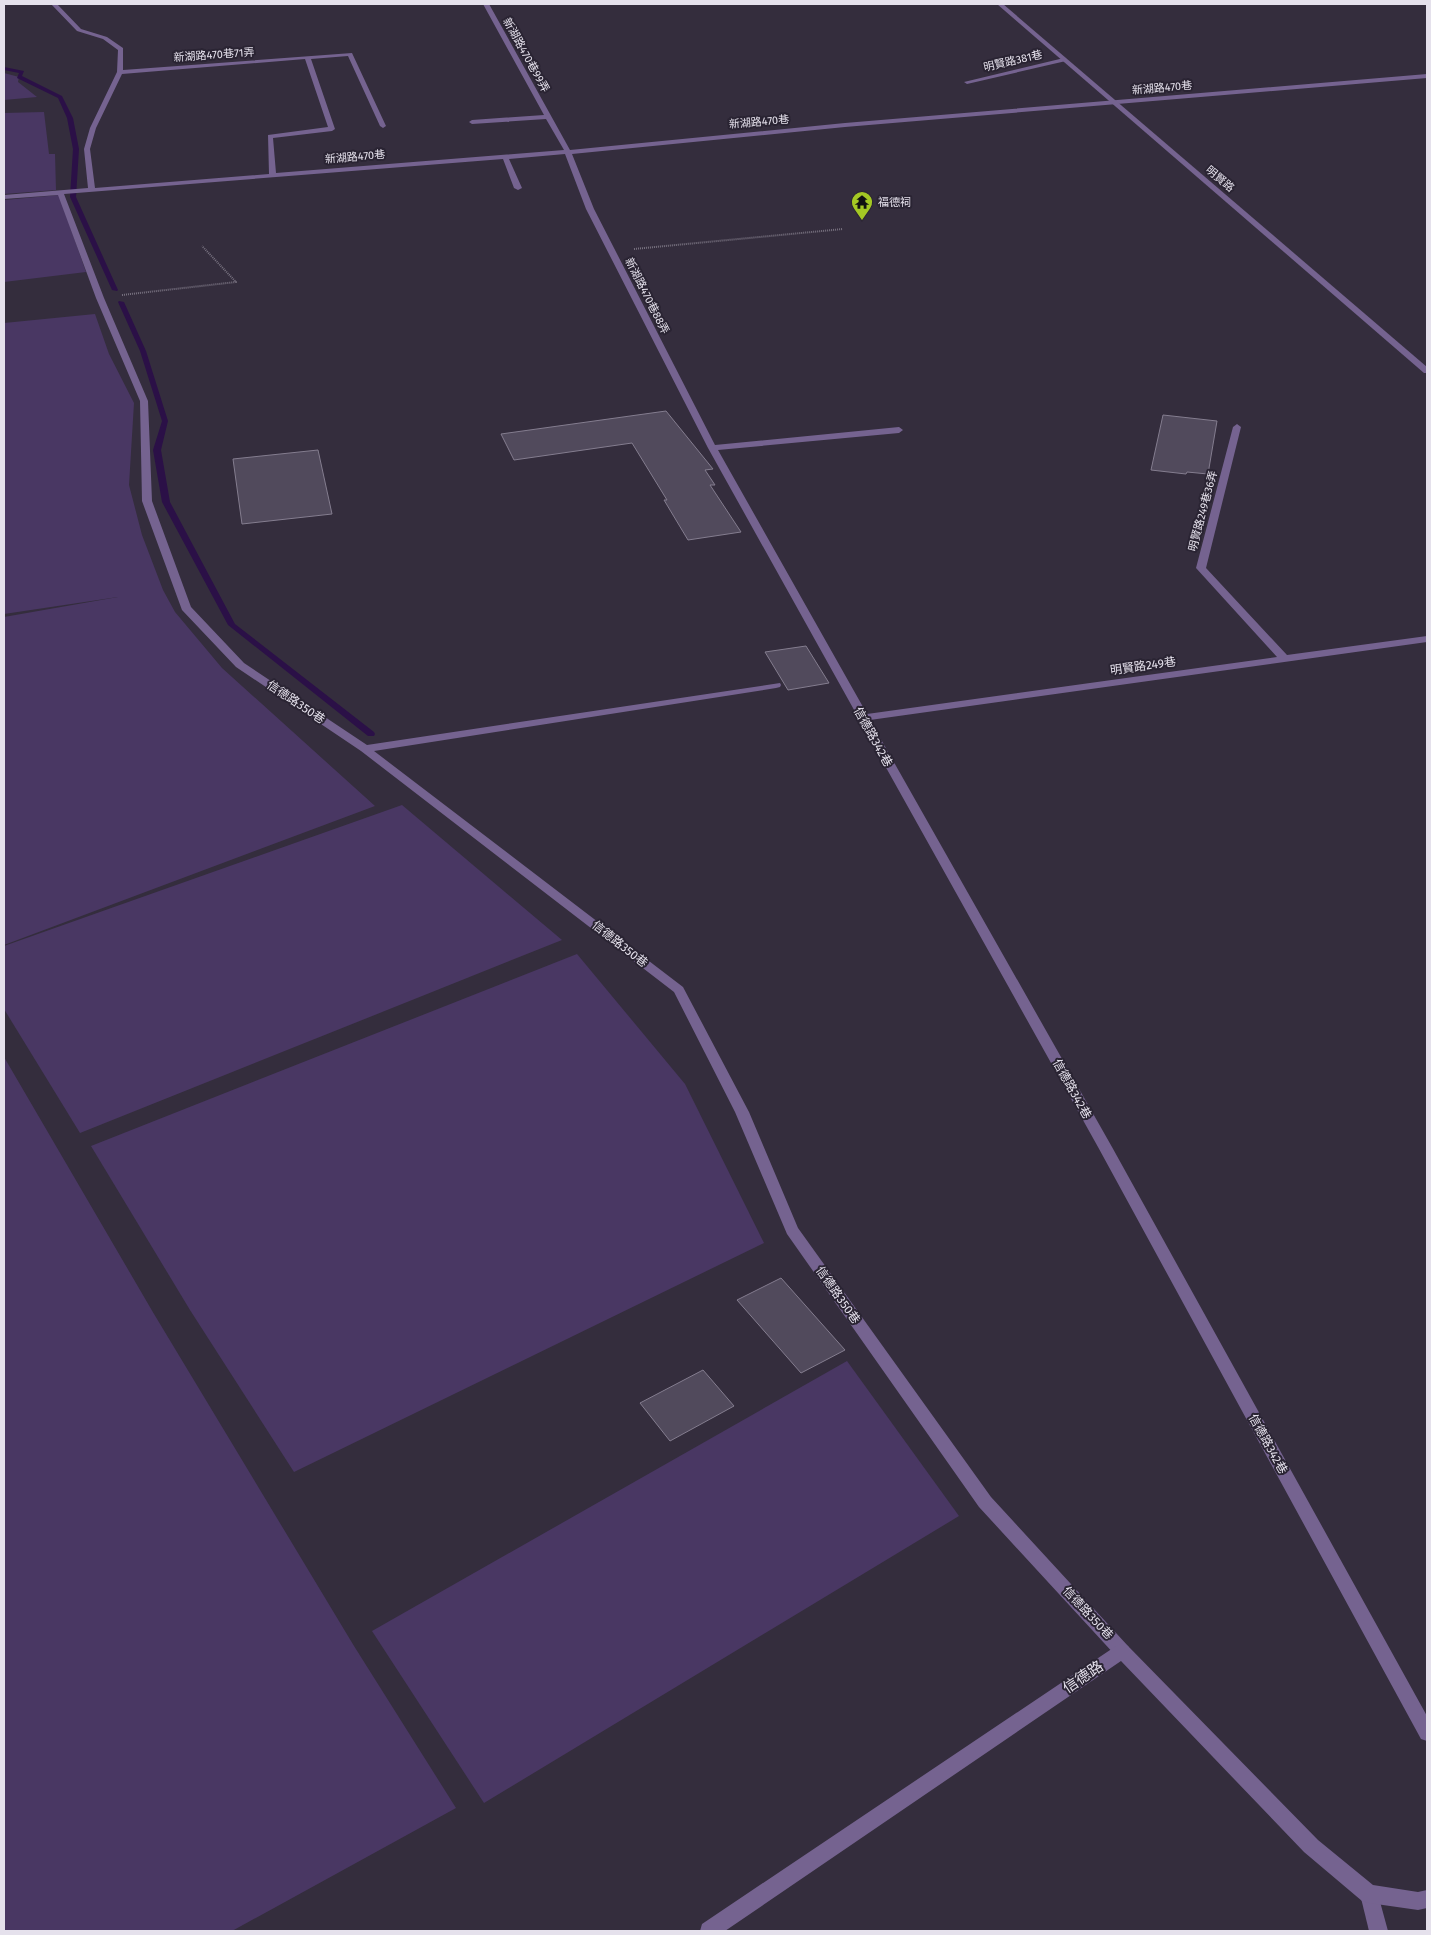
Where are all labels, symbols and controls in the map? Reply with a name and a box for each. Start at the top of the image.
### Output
street label: 新湖路470巷99弄 [500,16,552,94]
street label: 新湖路470巷71弄 [173,46,255,64]
street label: 明賢路381巷 [982,48,1044,74]
street label: 新湖路470巷 [1131,79,1193,97]
street label: 新湖路470巷 [728,113,790,131]
street label: 新湖路470巷 [324,148,386,166]
street label: 明賢路 [1203,163,1237,195]
temple icon: 福德祠 [850,190,874,221]
place label: 福德祠 [878,196,911,209]
street label: 新湖路470巷88弄 [622,256,672,336]
street label: 明賢路249巷36弄 [1186,469,1220,553]
street label: 明賢路249巷 [1109,654,1177,678]
street label: 信德路350巷 [264,678,328,726]
street label: 信德路342巷 [851,705,895,769]
street label: 信德路350巷 [589,918,651,970]
street label: 信德路342巷 [1050,1057,1094,1121]
street label: 信德路350巷 [813,1264,863,1326]
street label: 信德路342巷 [1246,1412,1290,1476]
street label: 信德路350巷 [1060,1584,1116,1642]
street label: 信德路 [1059,1657,1107,1697]

